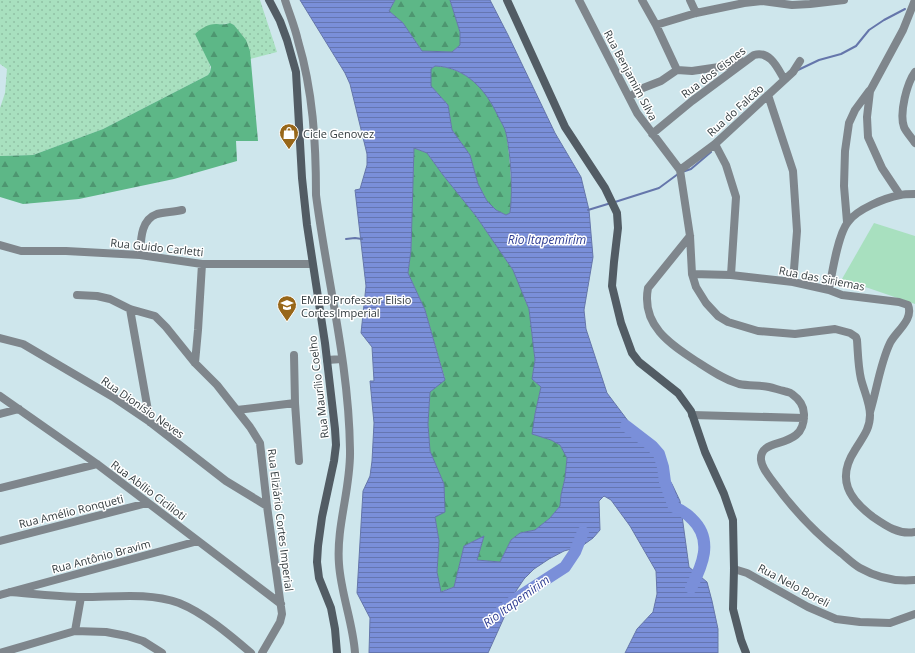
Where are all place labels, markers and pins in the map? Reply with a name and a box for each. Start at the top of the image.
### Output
shop icon: Cicle Genovez [278,122,300,150]
place label: Cicle Genovez [303,126,374,141]
place label: EMEB Professor Elisio Cortes Imperial [301,292,412,320]
school or university icon: EMEB Professor Elisio Cortes Imperial [276,294,298,322]

